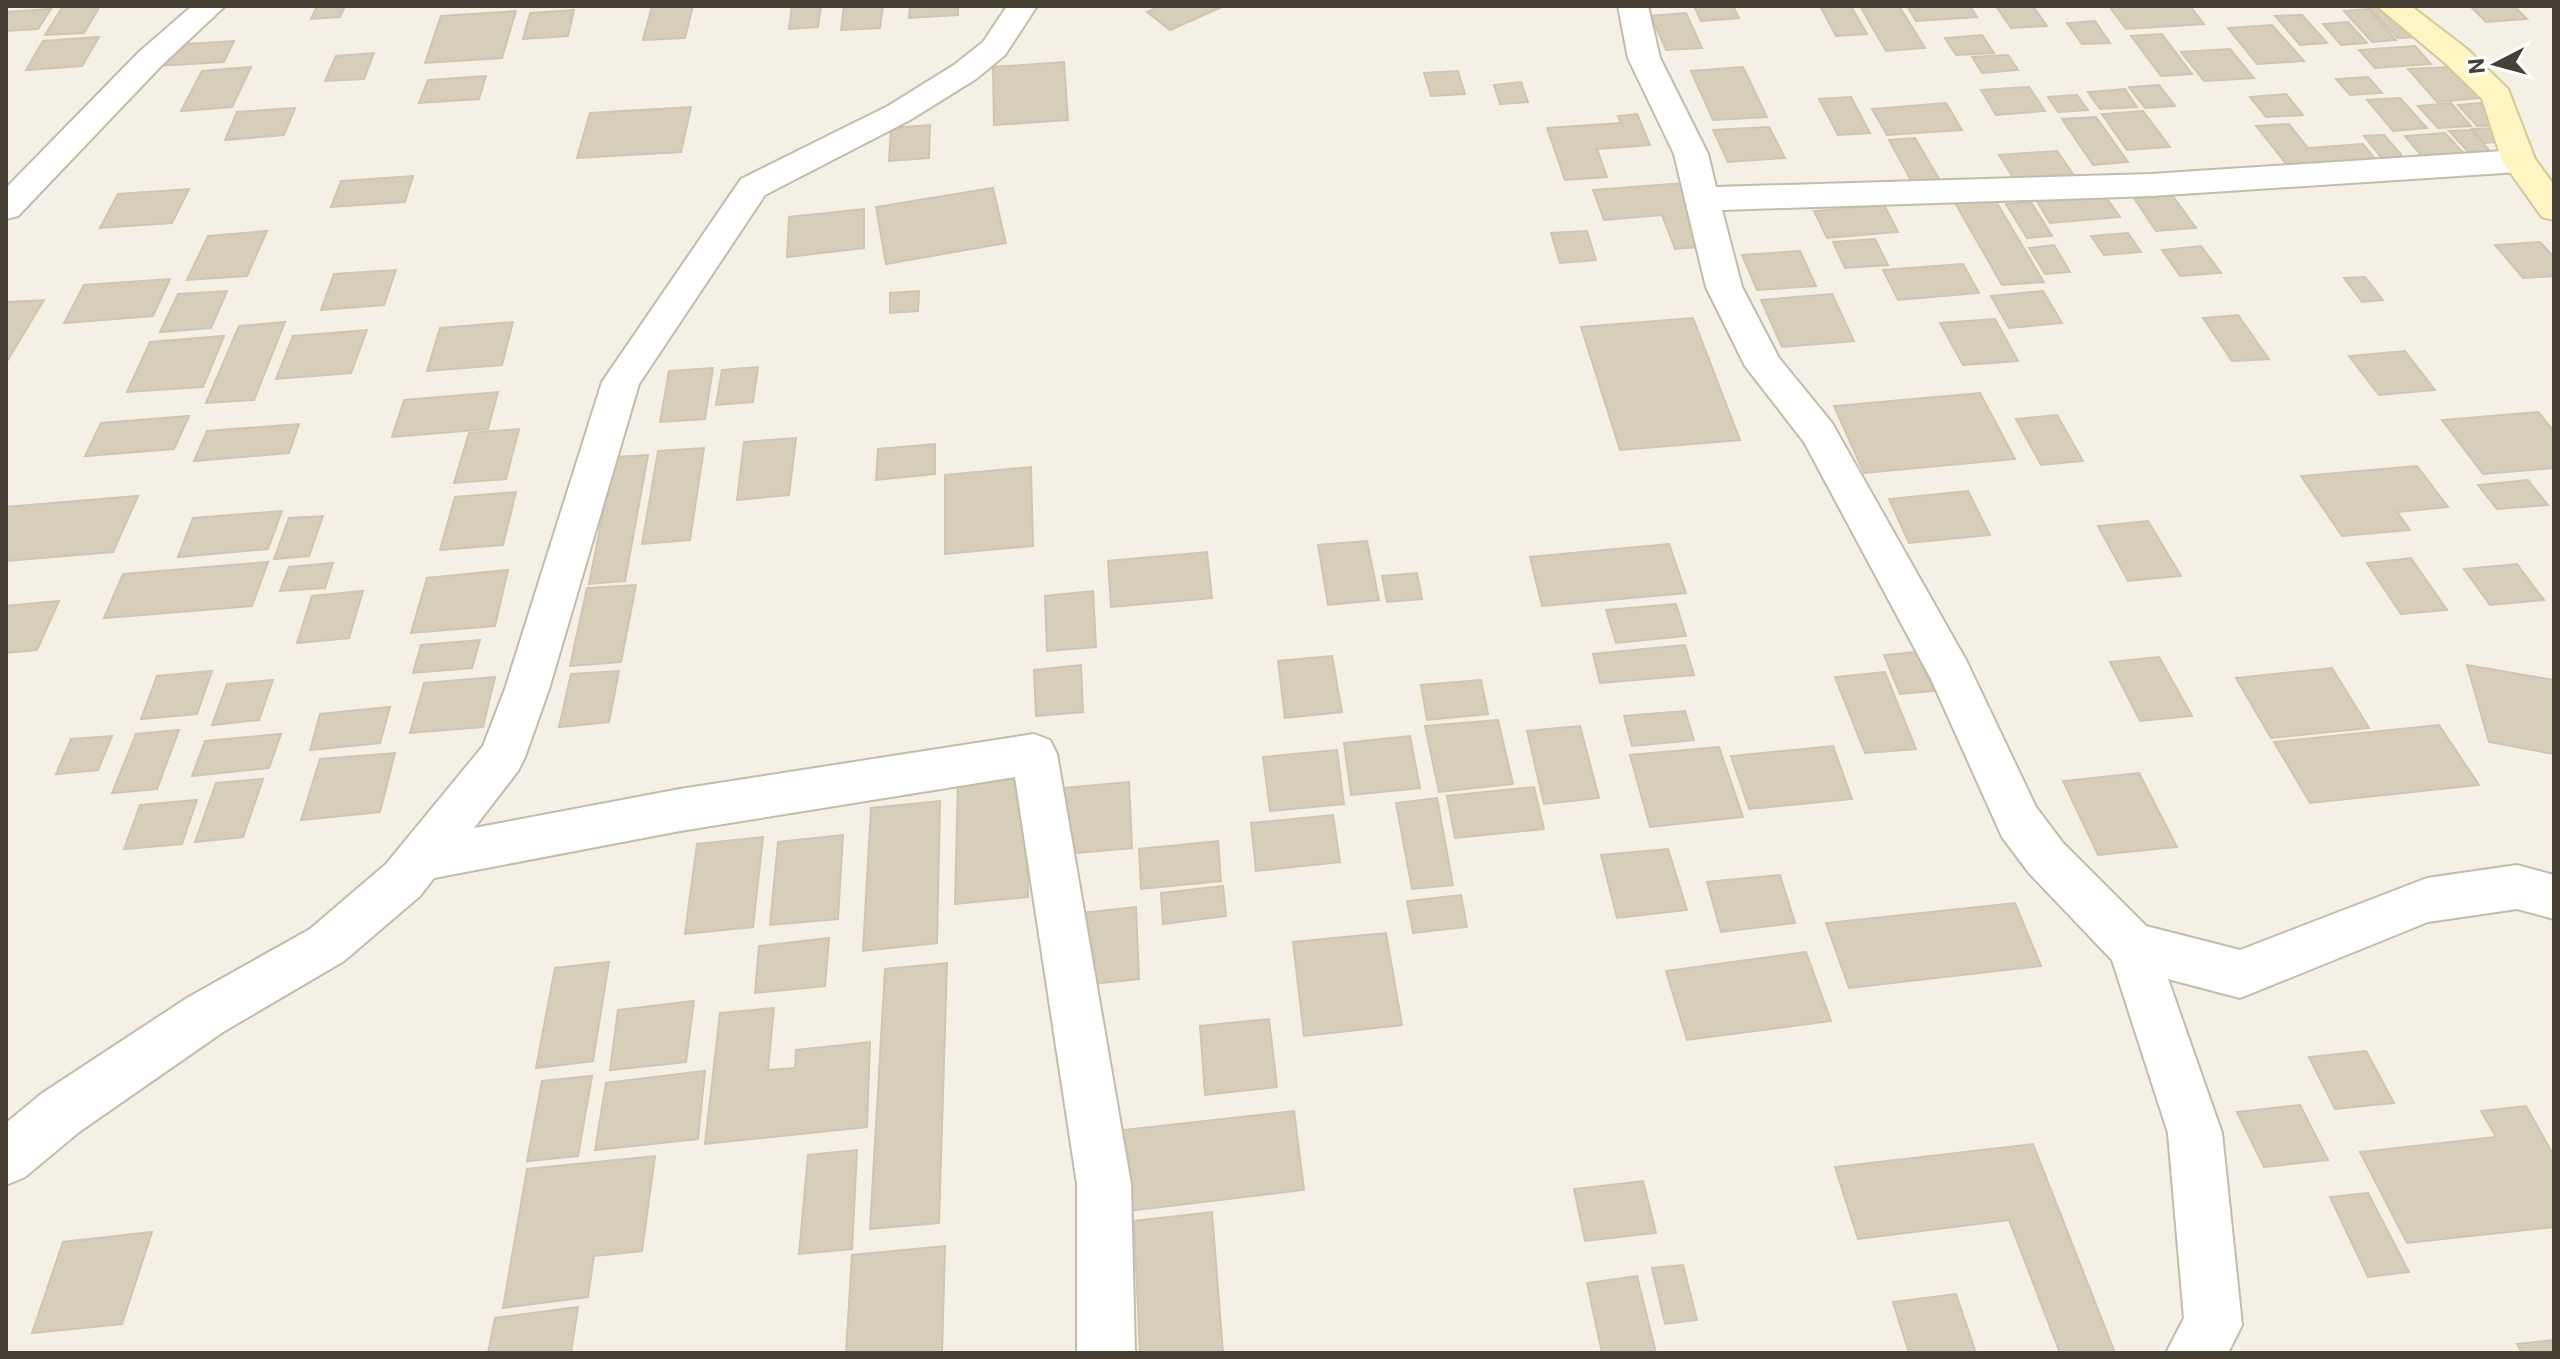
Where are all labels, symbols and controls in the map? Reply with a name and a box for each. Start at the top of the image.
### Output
north arrow [2456,24,2536,104]
text: N [2463,57,2490,75]

